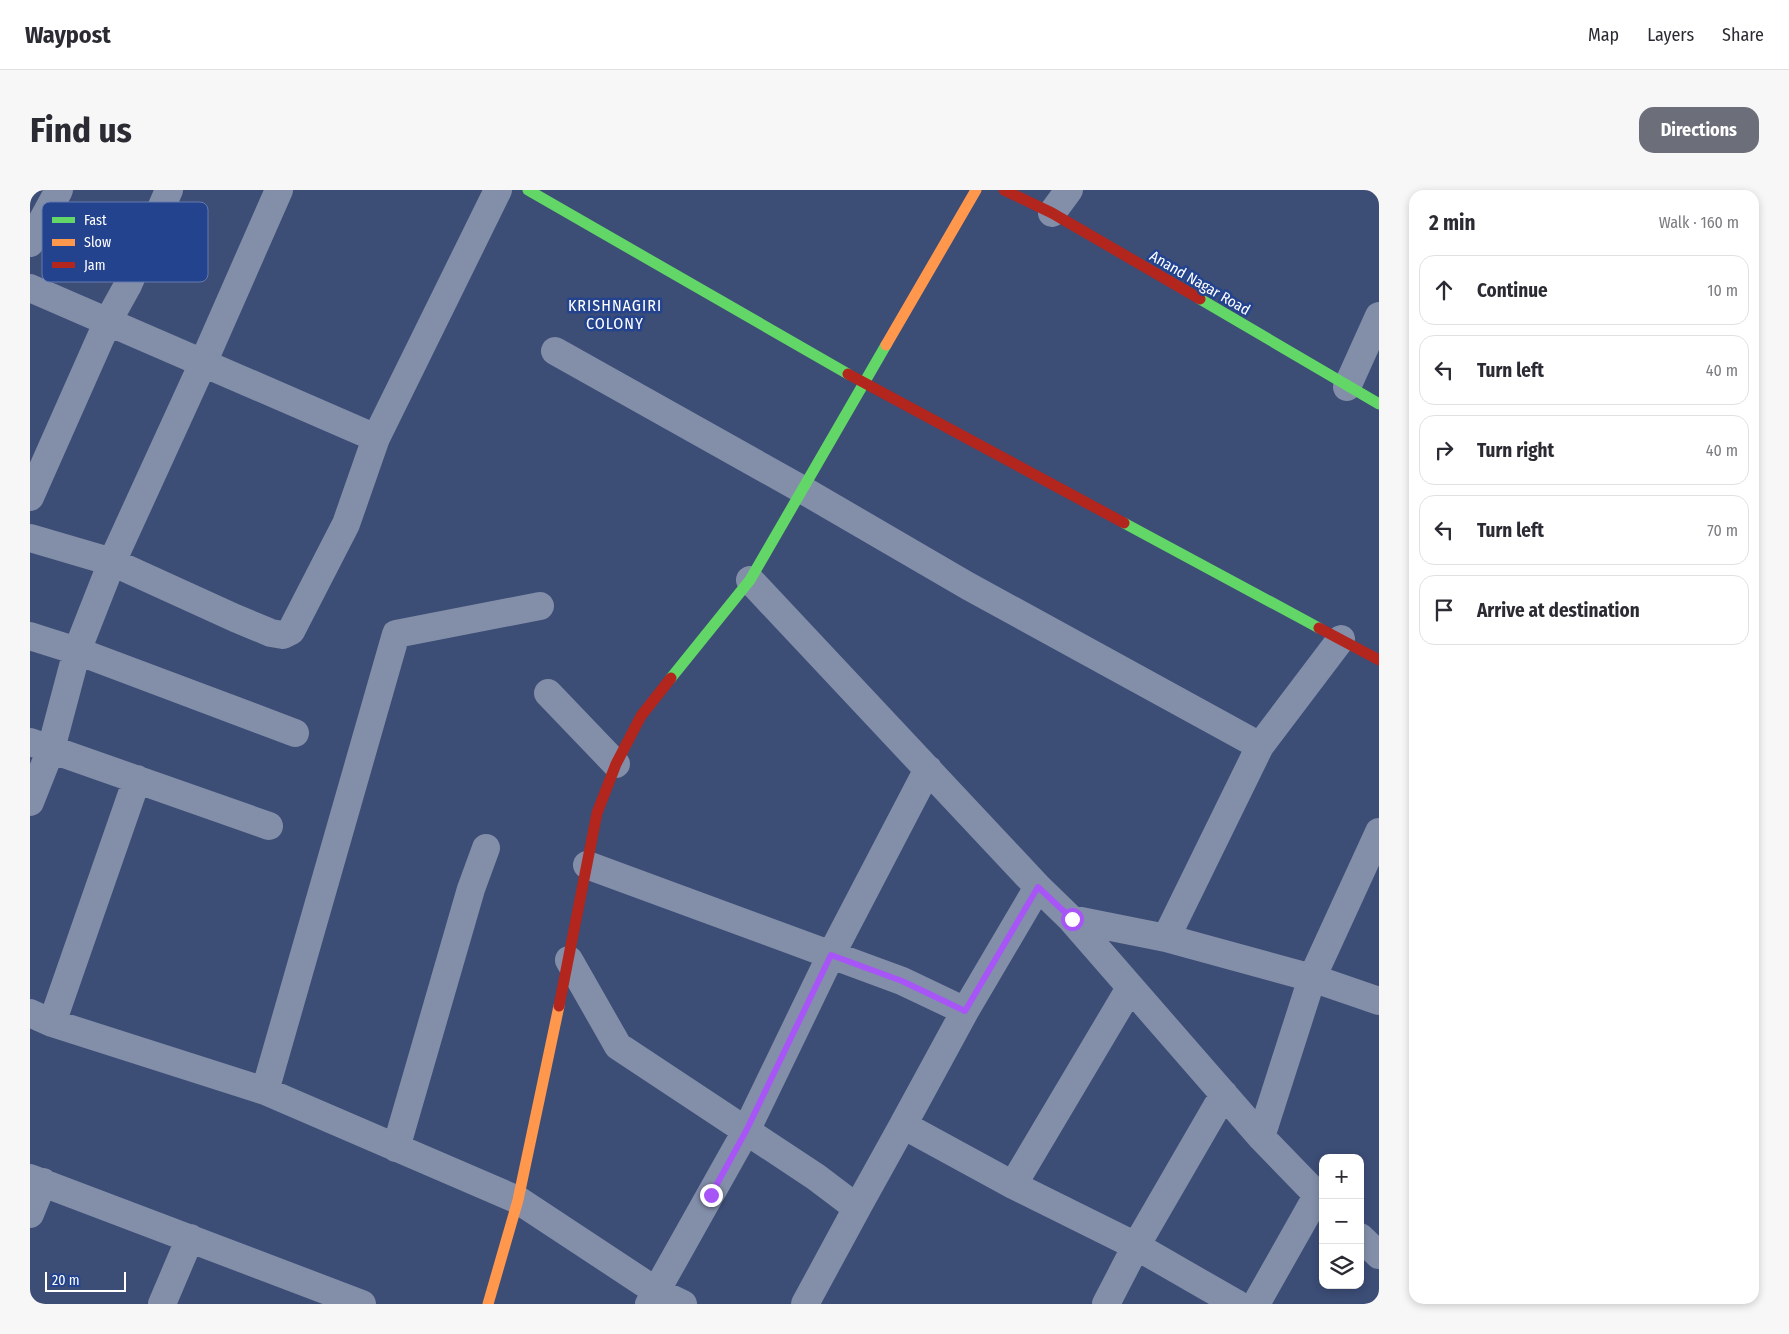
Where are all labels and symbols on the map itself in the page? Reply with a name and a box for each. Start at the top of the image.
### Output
legend [42,202,208,282]
text: Fast [84,212,107,229]
text: Slow [84,234,111,251]
street label: Anand Nagar Road [1147,247,1253,319]
text: Jam [84,257,105,274]
district label: KRISHNAGIRI COLONY [568,296,662,333]
route start [1061,908,1084,931]
route end [700,1184,723,1207]
scale bar [45,1269,126,1292]

